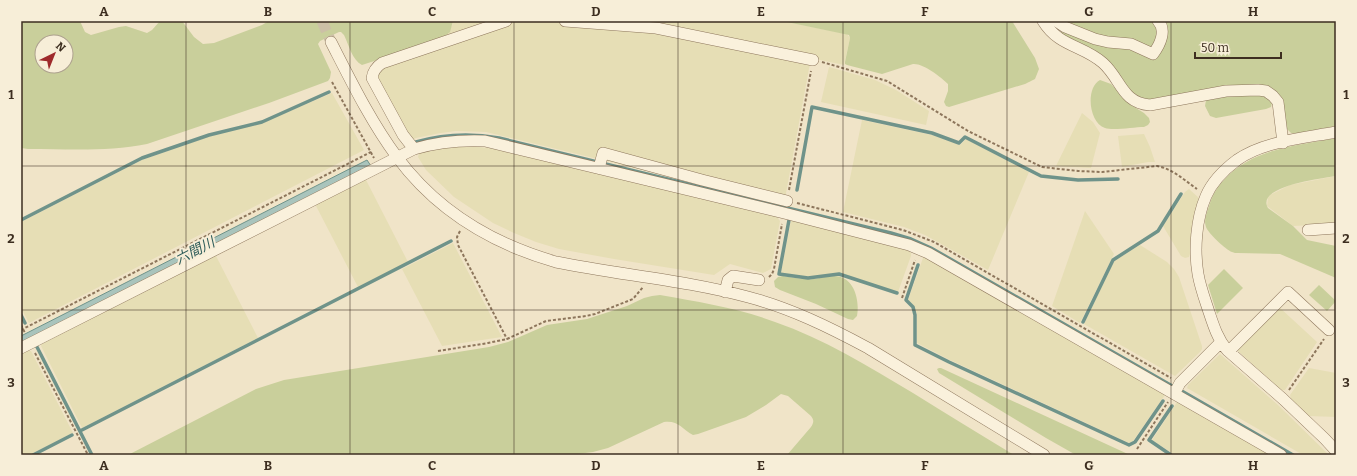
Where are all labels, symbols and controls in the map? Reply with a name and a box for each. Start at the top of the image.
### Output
text: A [99,4,109,19]
text: B [264,4,272,19]
text: C [428,4,436,19]
text: D [591,4,601,19]
text: E [757,4,765,19]
text: F [921,4,929,19]
text: G [1084,4,1094,19]
text: H [1248,4,1258,19]
north arrow [34,34,74,74]
scale bar [1195,34,1281,60]
text: N [53,39,68,55]
text: 50 m [1201,41,1230,55]
text: 1 [8,87,14,102]
text: 1 [1343,87,1349,102]
text: 2 [7,231,15,246]
text: 2 [1342,231,1350,246]
water label: 六間川 [172,233,219,268]
text: 3 [7,375,15,390]
text: 3 [1342,375,1350,390]
text: A [99,458,109,473]
text: B [264,458,272,473]
text: C [428,458,436,473]
text: D [591,458,601,473]
text: E [757,458,765,473]
text: F [921,458,929,473]
text: G [1084,458,1094,473]
text: H [1248,458,1258,473]

